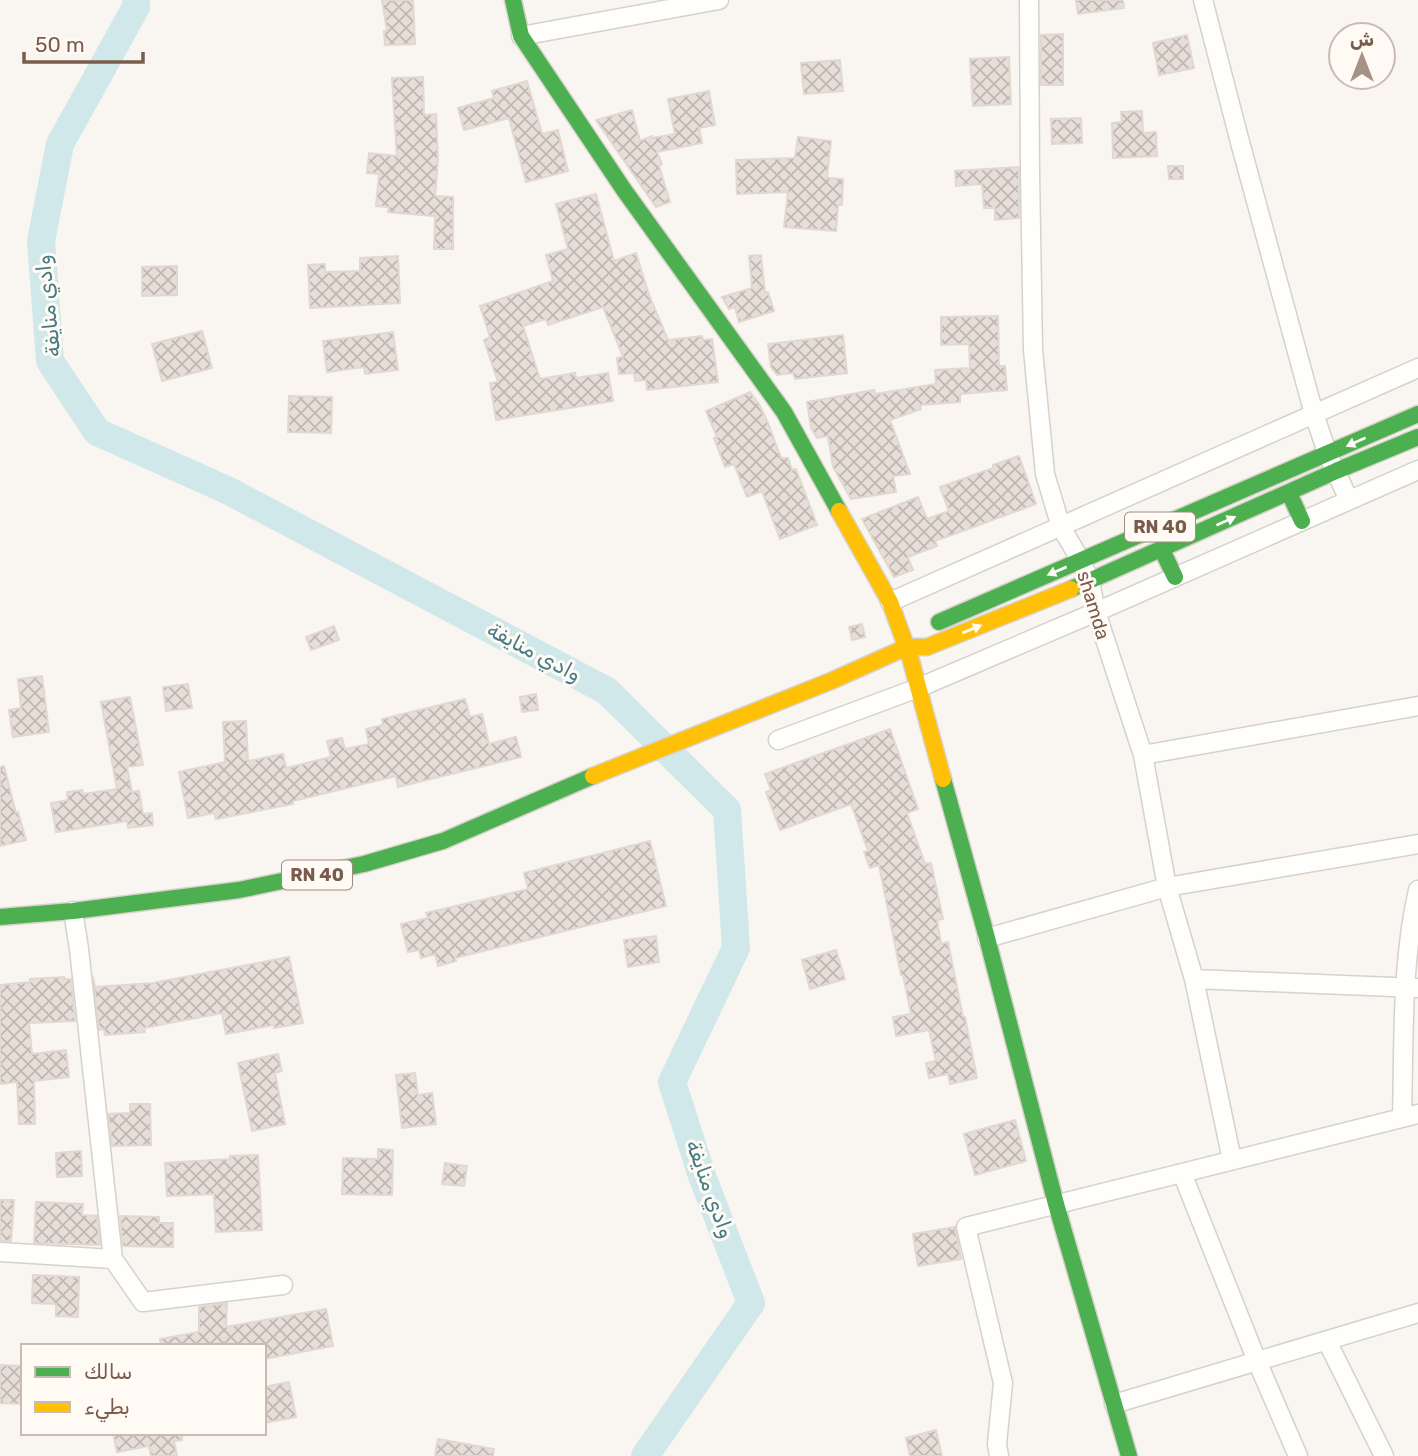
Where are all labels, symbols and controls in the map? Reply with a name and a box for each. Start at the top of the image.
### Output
scale bar [24,21,144,65]
north arrow [1327,21,1397,91]
text: ش [1350,28,1374,51]
text: 50 m [35,32,85,57]
water label: وادي منايفة [30,253,67,358]
one-way arrow [1346,436,1366,448]
road number: RN 40 [1125,512,1195,542]
one-way arrow [1216,515,1236,527]
one-way arrow [1047,565,1067,577]
street label: shamda [1072,568,1115,642]
water label: وادي منايفة [482,616,585,688]
one-way arrow [961,624,982,635]
road number: RN 40 [282,860,352,890]
water label: وادي منايفة [679,1136,740,1242]
legend [21,1344,266,1435]
text: سالك [84,1359,132,1384]
text: بطيء [84,1394,130,1423]

